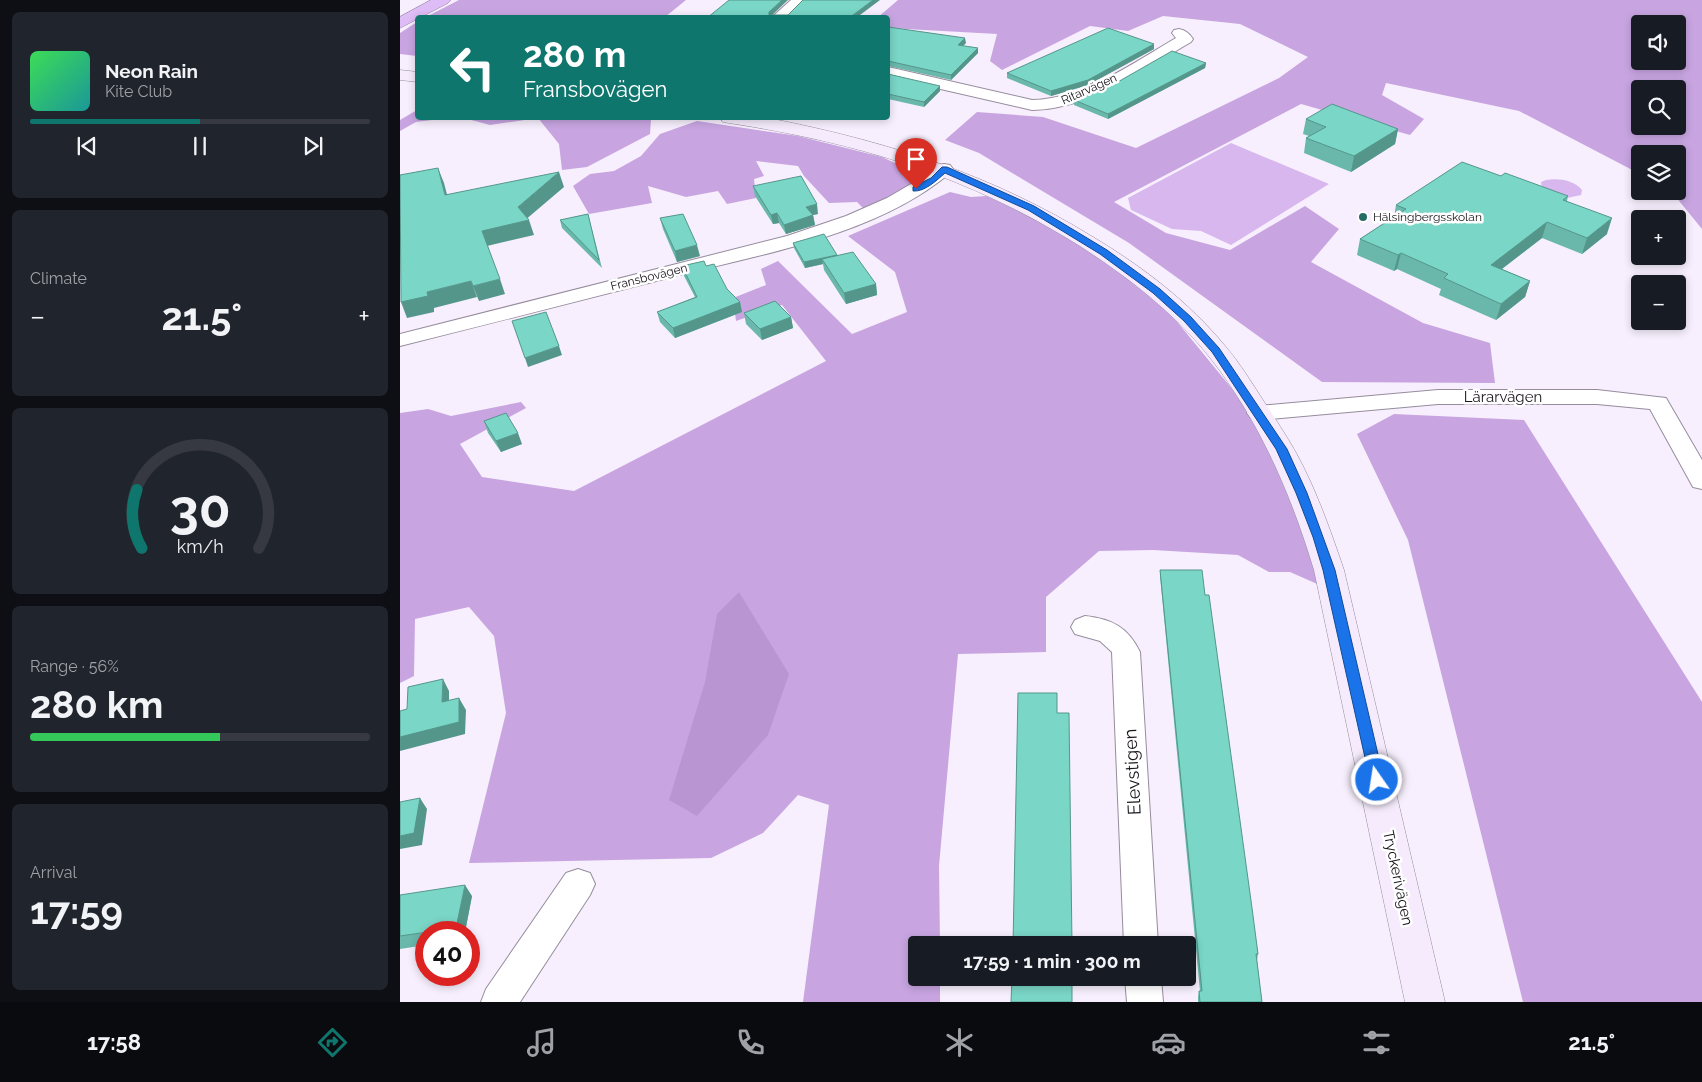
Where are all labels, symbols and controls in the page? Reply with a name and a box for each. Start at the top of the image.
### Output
map controls [1631,15,1686,330]
button: sound [1631,15,1686,70]
text: 280 m [523,34,626,75]
icon: left [440,35,505,100]
text: Neon Rain [105,60,198,82]
street label: Ritarvägen [1059,71,1119,107]
text: Fransbovägen [523,76,667,102]
button: search [1631,80,1686,135]
text: Kite Club [105,82,172,101]
icon: previous [73,132,101,160]
icon: pause [186,132,214,160]
icon: next [299,132,327,160]
pin [895,138,937,189]
icon: arrive [902,145,930,173]
button: layers [1631,145,1686,200]
place label: Hälsingbergsskolan [1373,210,1482,224]
button: + [1631,210,1686,265]
marker: Hälsingbergsskolan [1357,211,1369,223]
street label: Fransbovägen [609,261,689,293]
text: Climate [30,269,87,288]
button: − [1631,275,1686,330]
text: 21.5° [161,294,242,339]
text: − [30,300,45,333]
text: + [358,300,370,333]
street label: Lärarvägen [1464,388,1542,406]
text: 30 [170,478,230,539]
text: km/h [176,536,224,557]
text: Range · 56% [30,657,119,676]
text: 280 km [30,682,163,727]
street label: Elevstigen [1119,728,1145,816]
position arrow [1350,753,1402,805]
street label: Tryckerivägen [1379,829,1417,927]
text: Arrival [30,863,77,882]
text: 17:59 [30,888,123,933]
speed limit sign: 40 [415,921,480,986]
text: 17:59 · 1 min · 300 m [963,950,1141,972]
icon: directions [315,1025,350,1060]
icon: music [524,1025,559,1060]
icon: phone [733,1025,768,1060]
icon: climate [942,1025,977,1060]
icon: car [1151,1025,1186,1060]
icon: filters [1359,1025,1394,1060]
text: 17:58 [87,1029,141,1055]
text: 21.5° [1568,1029,1615,1055]

